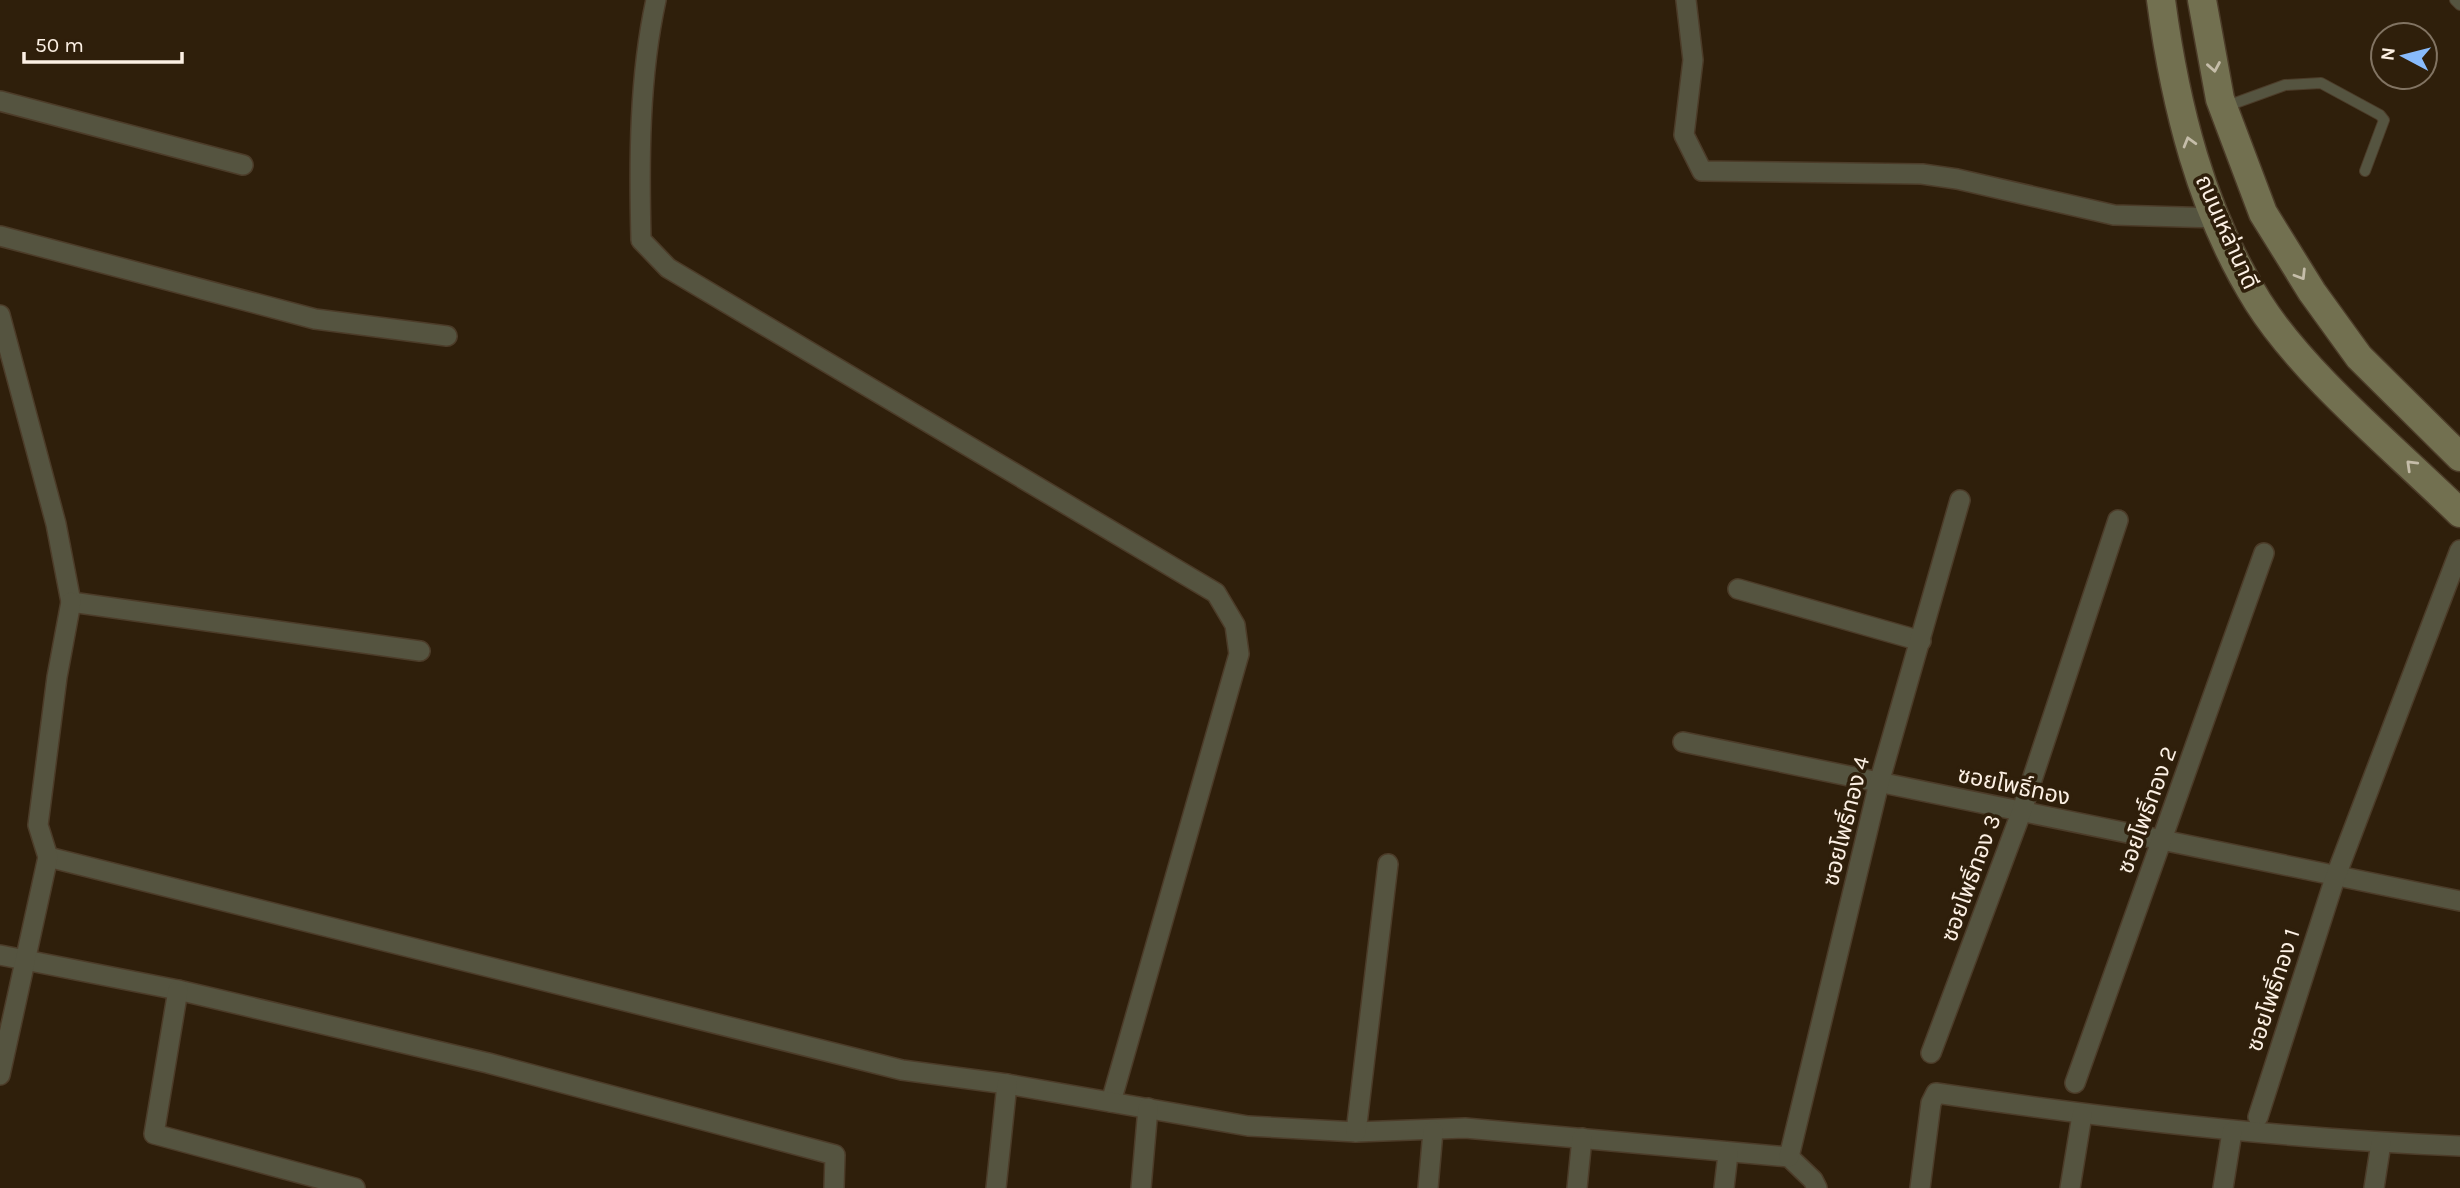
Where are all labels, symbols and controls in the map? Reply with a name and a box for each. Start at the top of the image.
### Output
scale bar [24,21,182,65]
north arrow [2369,21,2439,91]
text: 50 m [35,33,84,57]
text: N [2376,46,2400,62]
one-way arrow [2206,61,2221,73]
one-way arrow [2183,136,2198,148]
street label: ถนนเหล่านาดี [2190,171,2264,293]
one-way arrow [2293,268,2306,281]
one-way arrow [2406,461,2419,474]
street label: ซอยโพธิ์ทอง 2 [2111,743,2182,877]
street label: ซอยโพธิ์ทอง 4 [1816,753,1875,889]
street label: ซอยโพธิ์ทอง [1955,760,2073,811]
street label: ซอยโพธิ์ทอง 3 [1935,810,2006,945]
street label: ซอยโพธิ์ทอง 1 [2240,925,2306,1055]

